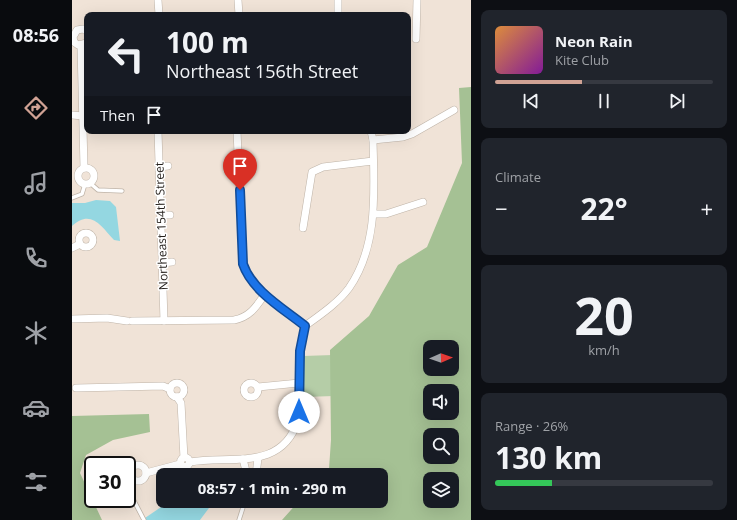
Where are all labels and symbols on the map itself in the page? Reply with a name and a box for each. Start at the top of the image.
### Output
pin [223,149,257,190]
street label: Northeast 154th Street [150,162,172,290]
north arrow [423,340,459,376]
position arrow [278,391,320,433]
speed limit sign: 30 [84,456,136,508]

